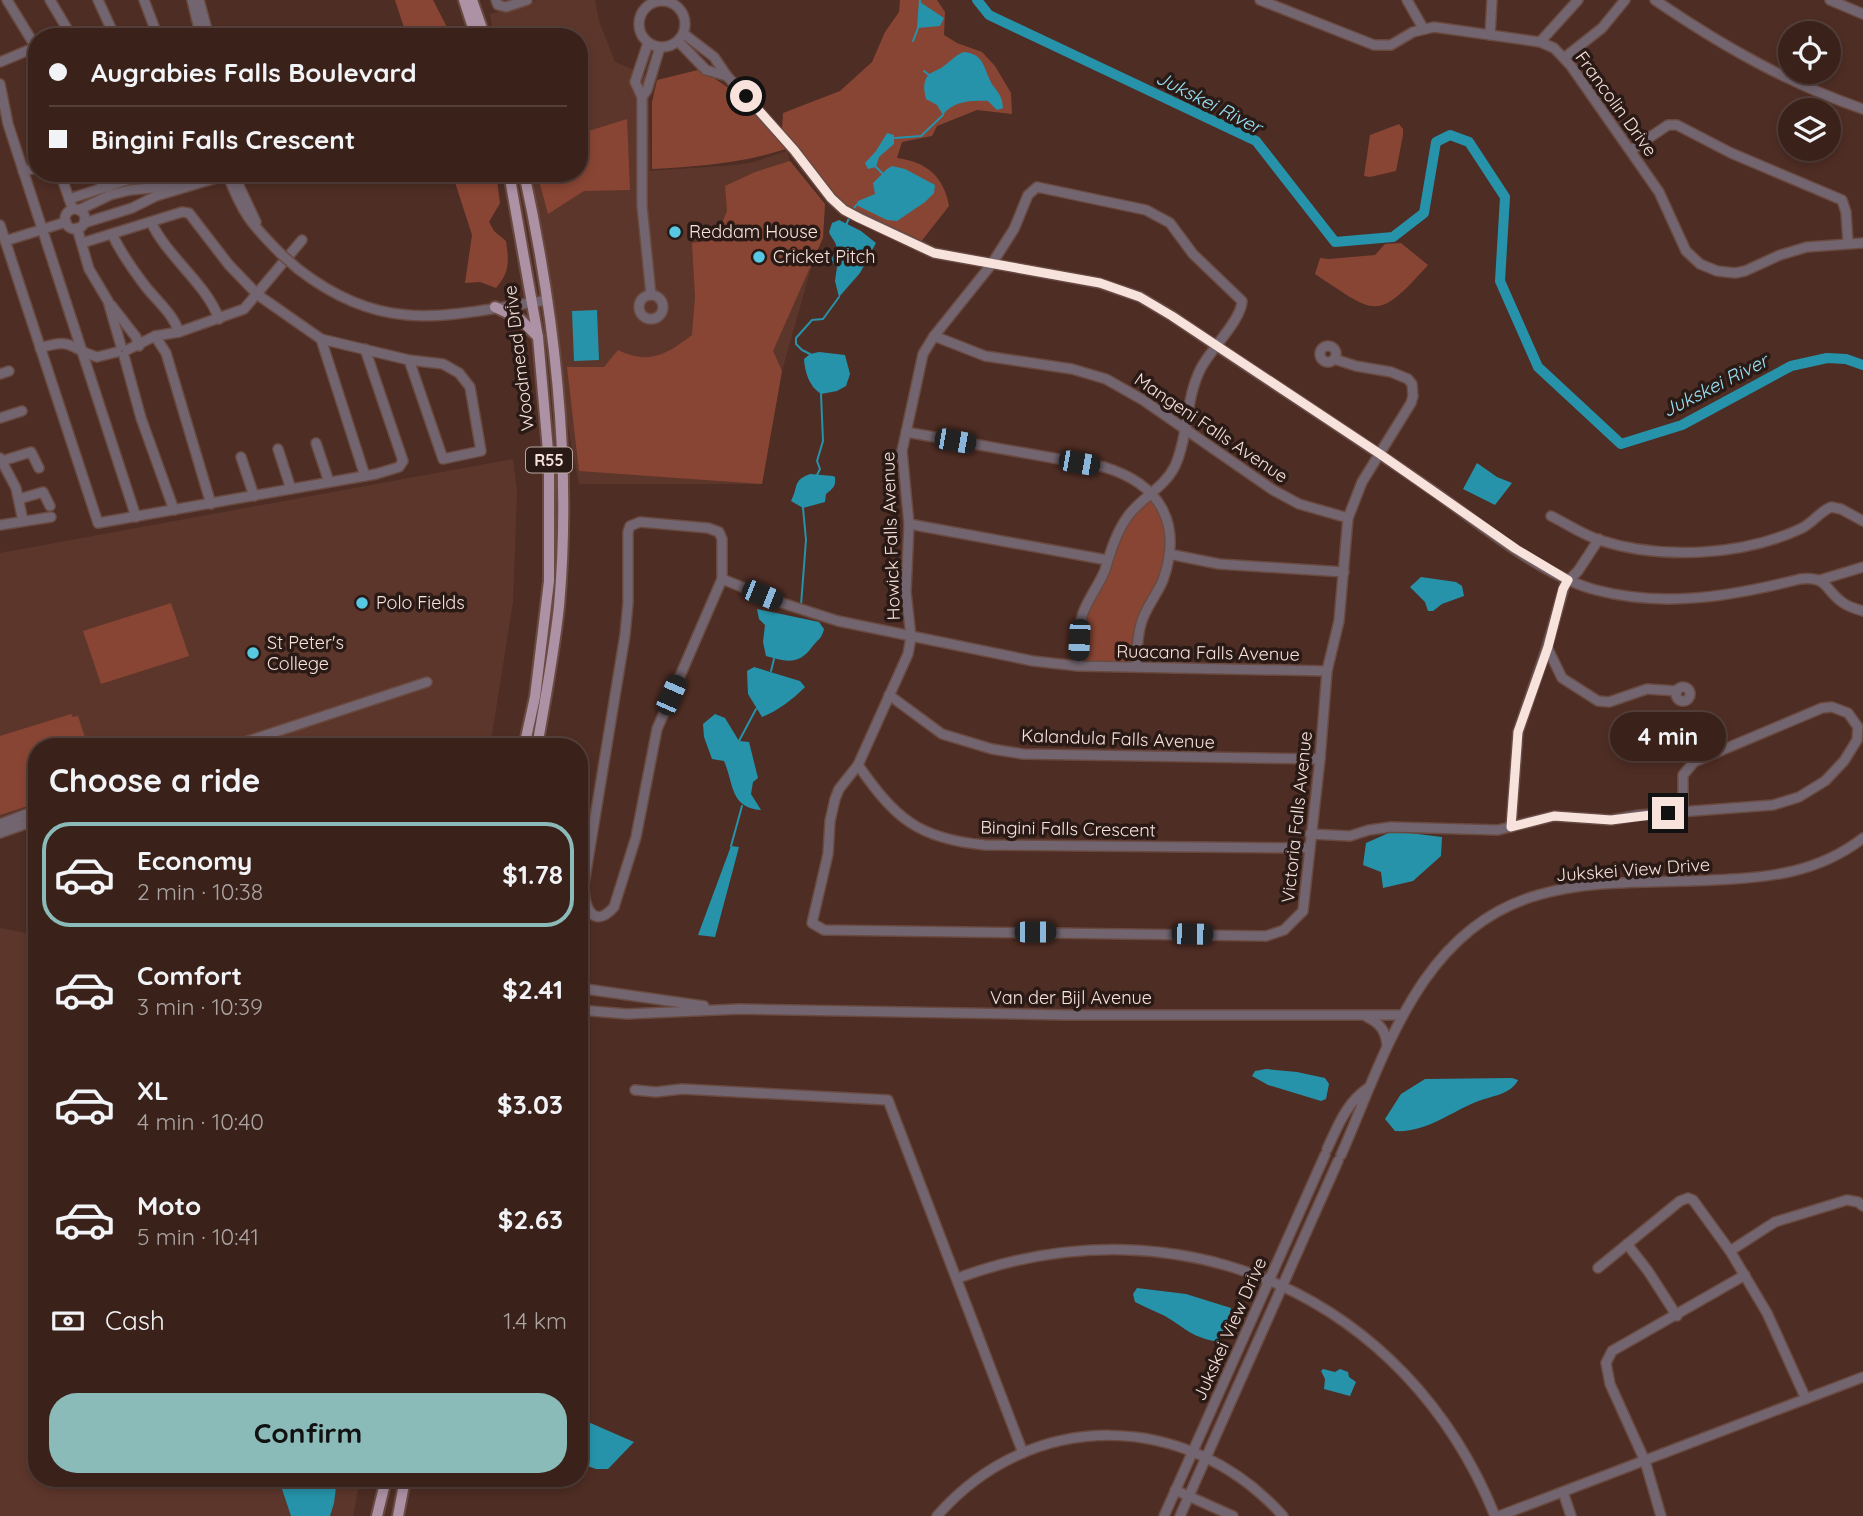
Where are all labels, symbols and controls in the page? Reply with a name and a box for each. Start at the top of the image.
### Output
map controls [1778,21,1841,161]
button: locate [1778,21,1841,84]
street label: Francolin Drive [1570,46,1662,161]
text: Augrabies Falls Boulevard [91,56,417,89]
water label: Jukskei River [1152,65,1268,140]
route start [730,80,762,112]
button: layers [1778,98,1841,161]
text: Bingini Falls Crescent [91,123,355,156]
place label: Reddam House [689,220,818,243]
marker: Reddam House [667,224,683,240]
place label: Cricket Pitch [773,245,875,268]
marker: Cricket Pitch [751,249,767,265]
street label: Woodmead Drive [498,284,539,432]
water label: Jukskei River [1658,347,1774,422]
street label: Mangeni Falls Avenue [1130,368,1292,488]
car [933,427,978,455]
road number: R55 [526,447,572,472]
car [1057,449,1102,477]
street label: Howick Falls Avenue [876,451,905,621]
car [739,577,786,613]
place label: Polo Fields [376,591,465,614]
marker: Polo Fields [354,595,370,611]
car [1068,618,1091,662]
place label: St Peter's College [267,631,344,675]
street label: Ruacana Falls Avenue [1116,639,1300,666]
marker: St Peter's College [245,645,261,661]
car [653,672,690,718]
callout: 4 min [1610,712,1726,760]
text: 4 min [1638,722,1698,751]
street label: Kalandula Falls Avenue [1021,724,1215,753]
street label: Victoria Falls Avenue [1276,730,1317,904]
text: Choose a ride [49,760,261,800]
route end [1652,797,1684,829]
street label: Bingini Falls Crescent [980,815,1156,842]
icon: car [53,843,116,906]
text: Economy [137,844,252,877]
street label: Jukskei View Drive [1555,853,1711,886]
text: $1.78 [502,858,563,891]
text: 2 min · 10:38 [137,877,263,906]
car [1015,922,1057,943]
car [1171,923,1214,945]
icon: car [53,958,116,1021]
text: Comfort [137,959,242,992]
text: $2.41 [502,973,563,1006]
street label: Van der Bijl Avenue [990,986,1152,1009]
text: 3 min · 10:39 [137,992,263,1021]
icon: car [53,1073,116,1136]
text: XL [137,1074,169,1107]
text: $3.03 [497,1088,563,1121]
text: 4 min · 10:40 [137,1107,264,1136]
icon: car [53,1188,116,1251]
text: Moto [137,1189,201,1222]
text: $2.63 [498,1203,563,1236]
text: 5 min · 10:41 [137,1222,259,1251]
street label: Jukskei View Drive [1188,1254,1271,1404]
icon: cash [49,1302,87,1340]
text: Cash [105,1304,165,1337]
text: 1.4 km [503,1306,567,1335]
button: Confirm [49,1393,567,1473]

